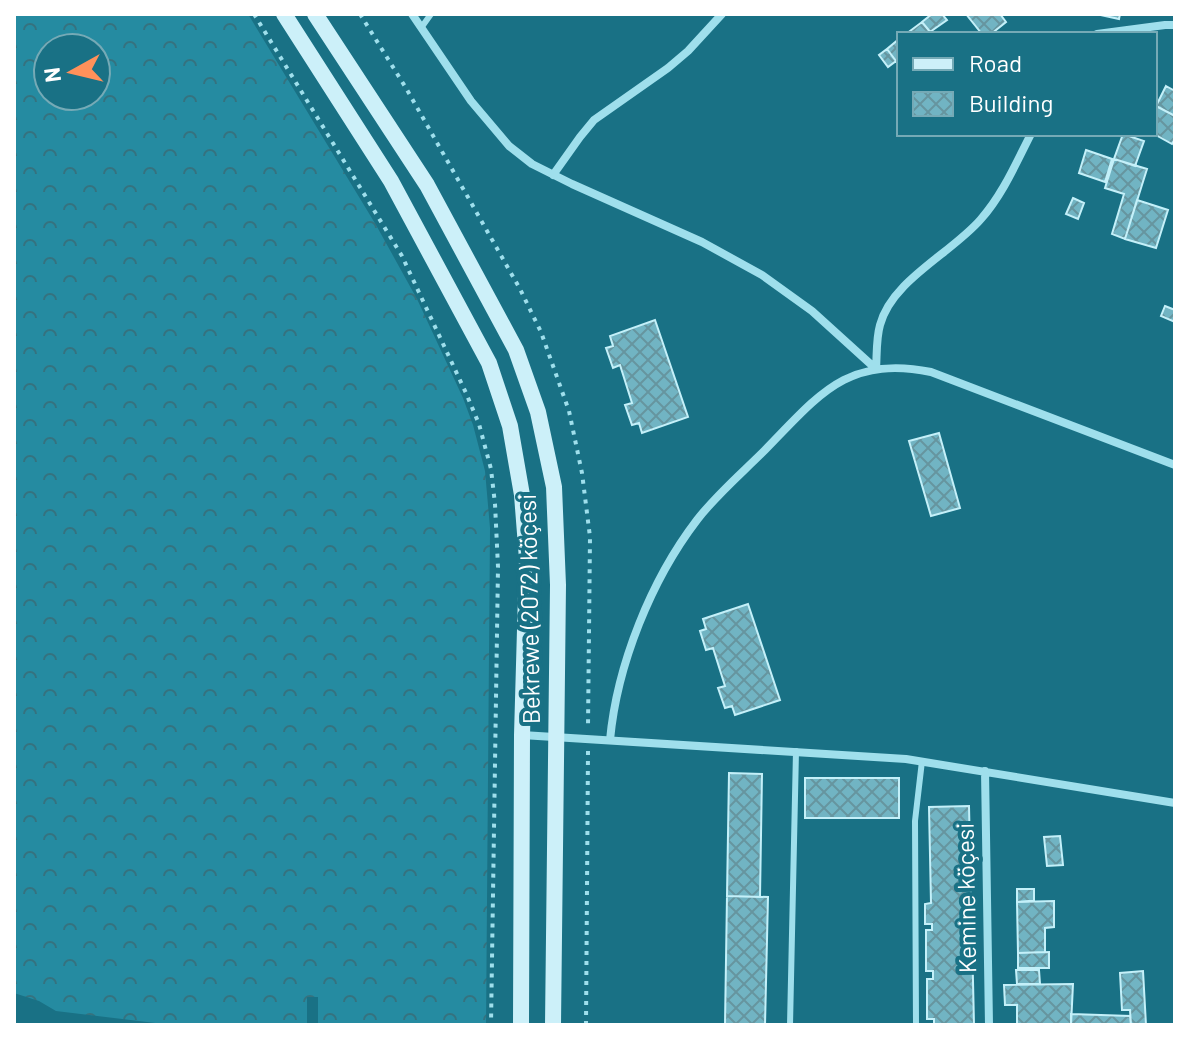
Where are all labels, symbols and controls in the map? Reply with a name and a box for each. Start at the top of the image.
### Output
north arrow [32,32,112,112]
legend [897,32,1157,136]
text: Road [969,48,1022,77]
text: N [37,66,65,84]
text: Building [969,88,1053,117]
street label: Bekrewe (2072) köçesi [512,494,545,725]
street label: Kemine köçesi [950,823,981,974]

